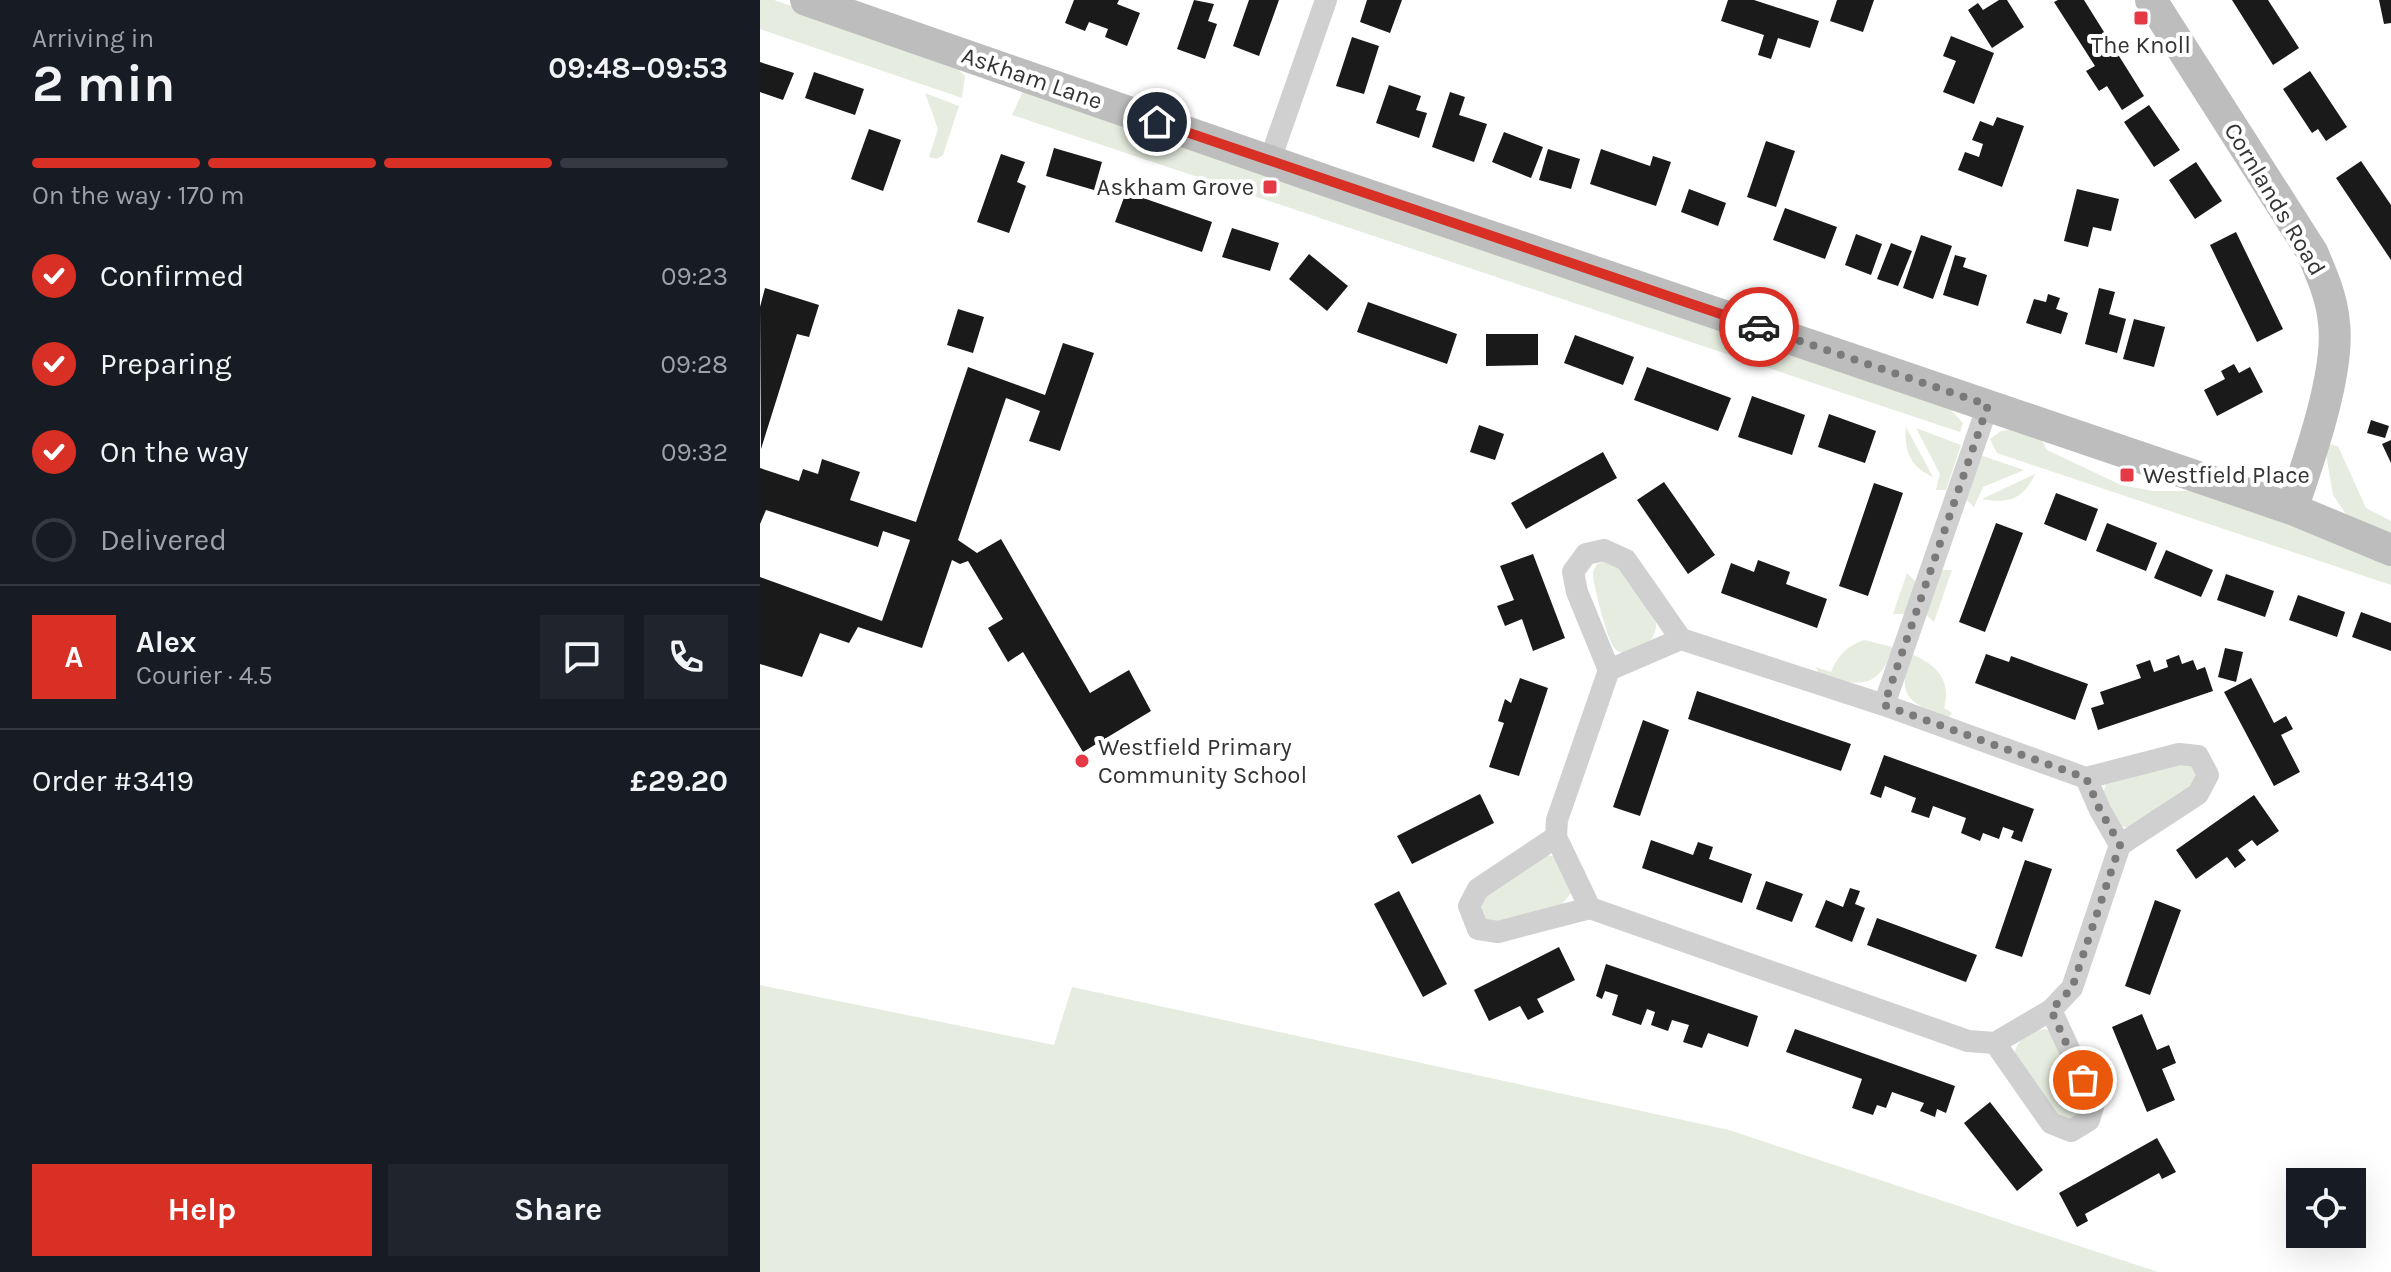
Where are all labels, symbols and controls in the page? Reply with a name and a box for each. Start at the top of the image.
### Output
marker: The Knoll [2132,9,2150,27]
text: Arriving in [32,23,154,54]
place label: The Knoll [2091,31,2191,59]
street label: Askham Lane [958,41,1106,115]
text: 09:48–09:53 [548,50,728,86]
text: 2 min [32,53,175,114]
pin [1123,88,1191,156]
icon: home [1135,100,1179,144]
street label: Cornlands Road [2218,118,2332,280]
place label: Askham Grove [1097,173,1254,201]
marker: Askham Grove [1261,178,1279,196]
text: On the way · 170 m [32,180,245,211]
icon: check [32,254,76,298]
text: Confirmed [100,258,244,294]
text: 09:23 [661,261,728,292]
courier [1719,287,1799,367]
icon: car [1737,305,1781,349]
icon: check [32,342,76,386]
text: Preparing [100,346,232,382]
text: 09:28 [660,349,728,380]
icon: check [32,430,76,474]
text: On the way [100,434,249,470]
text: 09:32 [661,437,728,468]
place label: Westfield Place [2143,461,2310,489]
marker: Westfield Place [2118,466,2136,484]
text: Delivered [100,522,227,558]
button: chat [540,615,624,699]
button: phone [644,615,728,699]
text: Alex [136,624,196,660]
text: A [65,639,83,675]
text: Courier · 4.5 [136,660,273,691]
place label: Westfield Primary Community School [1098,733,1307,789]
marker: Westfield Primary Community School [1073,752,1091,770]
text: Order #3419 [32,763,194,799]
text: £29.20 [630,763,728,799]
pin [2049,1046,2117,1114]
icon: bag [2061,1058,2105,1102]
button: Help [32,1164,372,1256]
button: Share [388,1164,728,1256]
map controls [2286,1168,2366,1248]
button: locate [2286,1168,2366,1248]

